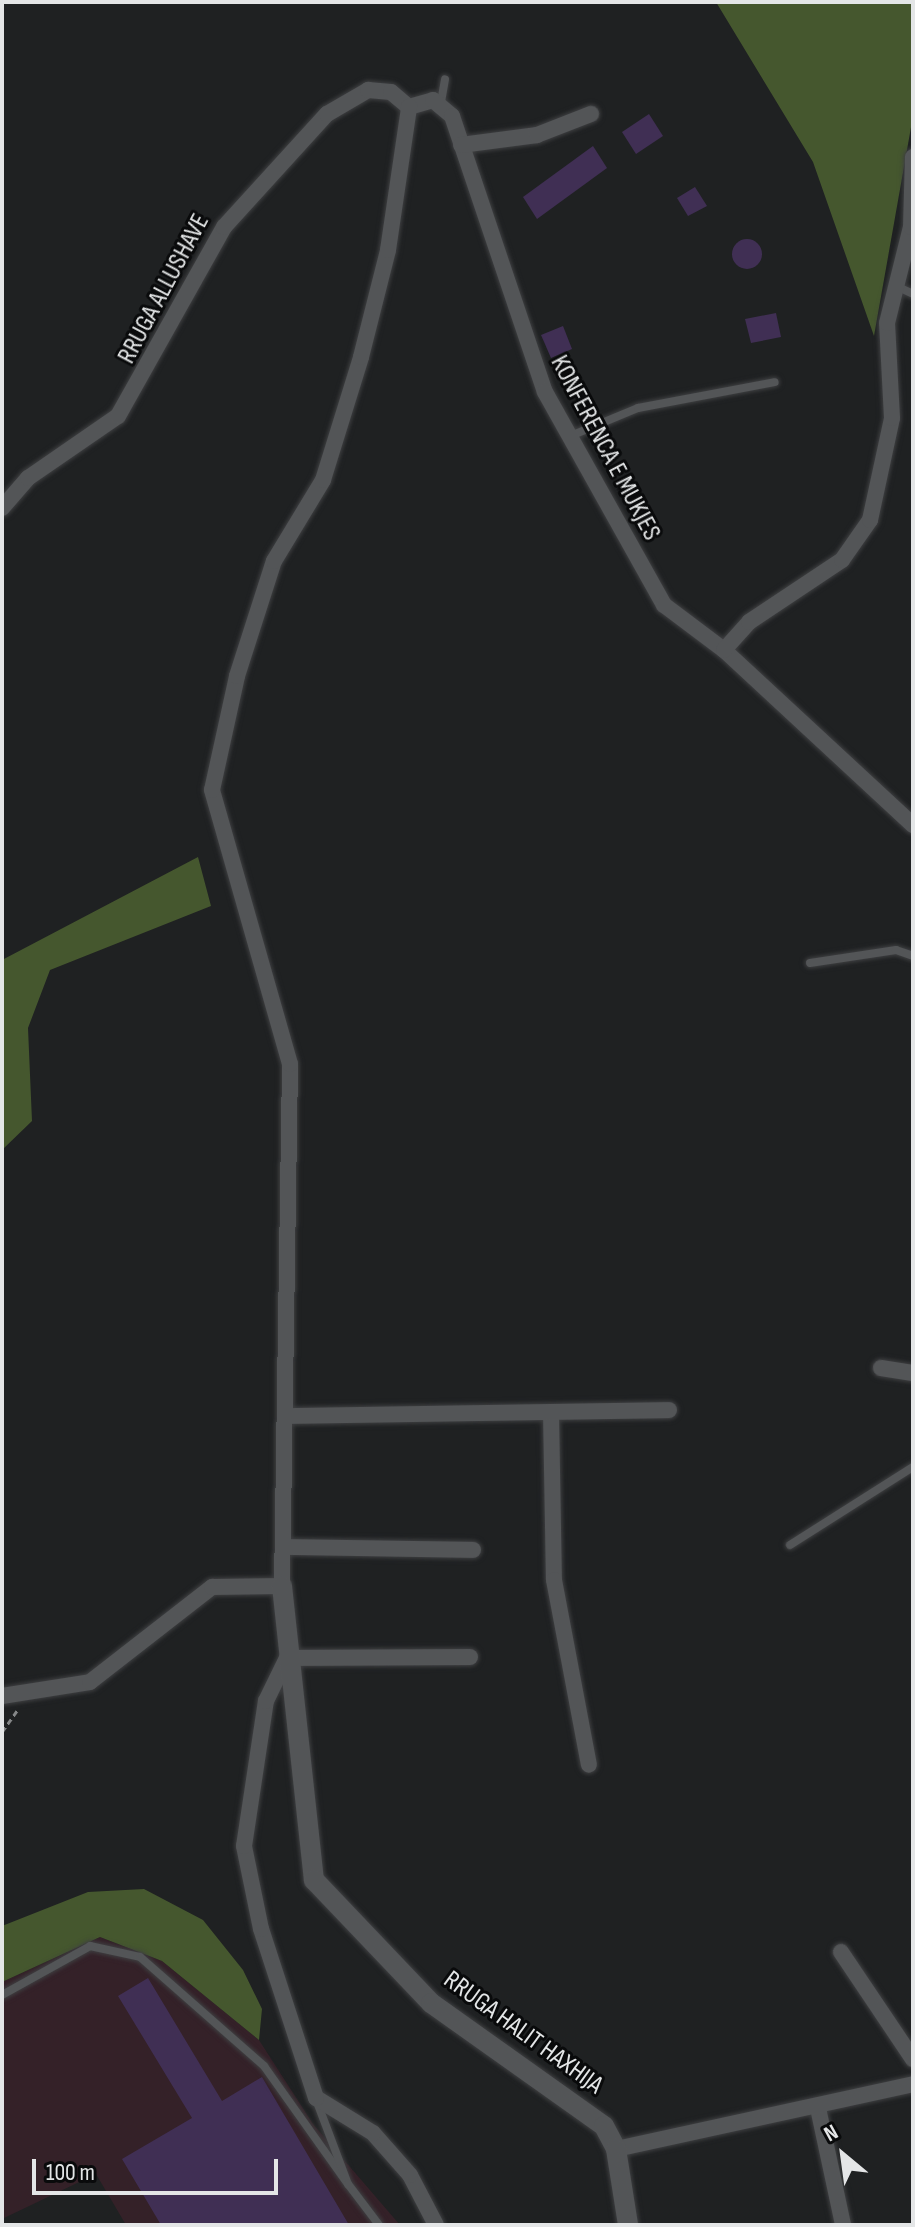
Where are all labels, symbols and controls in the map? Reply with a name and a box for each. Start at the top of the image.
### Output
street label: RRUGA ALLUSHAVE [111,209,217,369]
street label: KONFERENCA E MUKJES [543,350,667,546]
street label: RRUGA HALIT HAXHIJA [437,1965,609,2101]
north arrow [803,2115,883,2195]
text: N [819,2119,843,2148]
scale bar [36,2143,282,2193]
text: 100 m [46,2158,95,2187]

